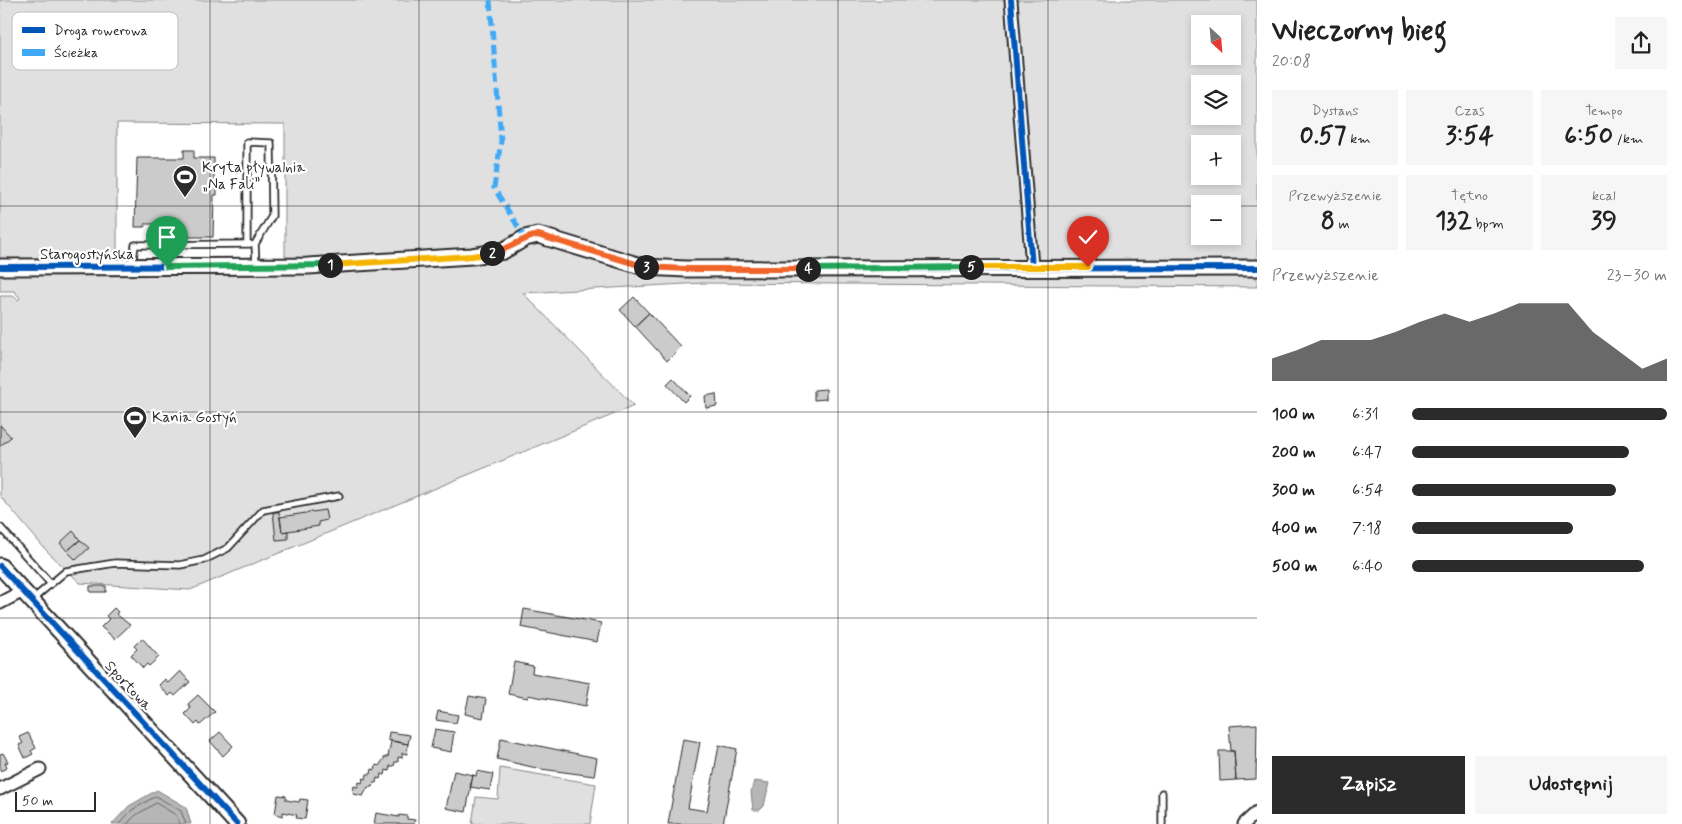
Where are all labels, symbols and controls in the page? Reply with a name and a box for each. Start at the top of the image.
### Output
legend [12,12,178,70]
text: Wieczorny bieg [1272,13,1447,50]
north arrow [1191,15,1241,65]
map controls [1191,15,1241,245]
button: share [1615,17,1667,69]
text: Droga rowerowa [54,22,148,40]
text: Ścieżka [54,44,98,62]
text: 20:08 [1272,51,1311,72]
button: layers [1191,75,1241,125]
text: Dystans [1312,102,1359,120]
text: Czas [1454,102,1485,120]
text: Tempo [1585,102,1622,120]
text: 0.57 [1300,120,1346,153]
text: 3:54 [1445,120,1494,153]
text: 6:50 [1564,120,1613,153]
text: km [1346,130,1371,148]
text: /km [1613,130,1643,148]
button: + [1191,135,1241,185]
place label: Kryta pływalnia „Na Fali” [202,158,306,195]
sports icon: Kryta pływalnia „Na Fali” [172,164,198,198]
text: Przewyższenie [1288,187,1382,205]
text: Tętno [1451,187,1488,205]
text: kcal [1592,187,1616,205]
button: − [1191,195,1241,245]
text: 8 [1321,205,1335,238]
text: 132 [1435,205,1472,238]
text: 39 [1591,205,1617,238]
text: m [1335,215,1350,233]
text: bpm [1472,215,1504,233]
pin [146,216,188,267]
pin [1067,216,1109,267]
icon: arrive [153,223,181,251]
icon: check [1074,223,1102,251]
pin: 2 [480,240,504,266]
text: 2 [489,244,496,262]
street label: Starogostyńska [40,245,134,265]
pin: 1 [318,252,342,278]
pin: 3 [634,254,658,280]
pin: 5 [958,254,984,280]
text: 1 [327,256,334,274]
pin: 4 [796,256,820,282]
text: 3 [643,258,650,276]
text: 5 [967,258,976,276]
text: 4 [804,260,813,278]
text: Przewyższenie [1272,265,1379,286]
text: 23–30 m [1607,265,1667,286]
text: 100 m [1272,404,1315,425]
text: 6:31 [1352,404,1379,425]
sports icon: Kania Gostyń [122,405,148,439]
place label: Kania Gostyń [152,408,237,428]
text: 200 m [1272,442,1316,463]
text: 6:47 [1352,442,1382,463]
text: 300 m [1272,480,1315,501]
text: 6:54 [1352,480,1384,501]
text: 400 m [1272,518,1317,539]
text: 7:18 [1352,518,1382,539]
text: 500 m [1272,556,1317,577]
text: 6:40 [1352,556,1383,577]
street label: Sportowa [100,657,157,716]
button: Zapisz [1272,756,1465,814]
button: Udostępnij [1475,756,1667,814]
scale bar [15,789,96,812]
text: 50 m [22,792,53,810]

